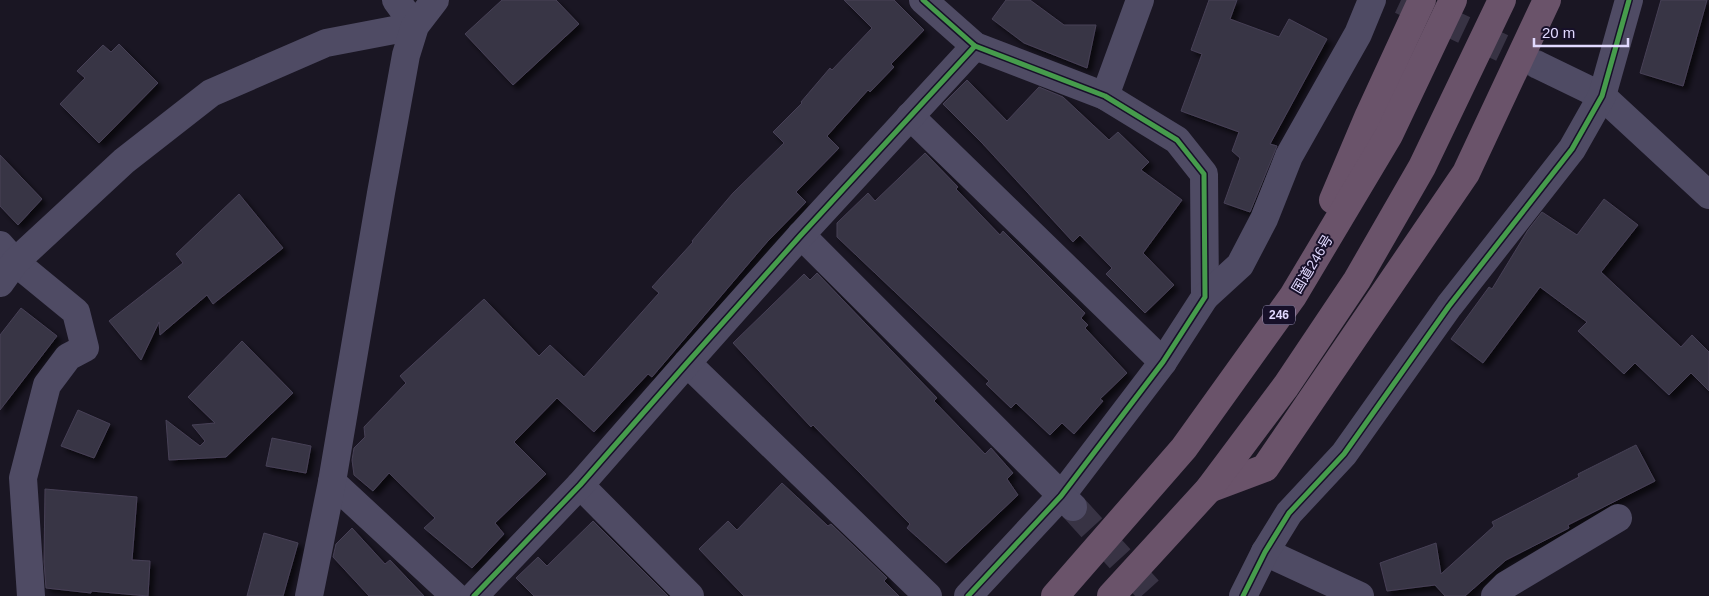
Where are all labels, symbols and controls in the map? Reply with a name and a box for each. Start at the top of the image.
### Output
scale bar [1534,15,1628,47]
text: 20 m [1542,24,1575,41]
street label: 国道246号 [1288,232,1336,296]
road number: 246 [1263,306,1295,324]

